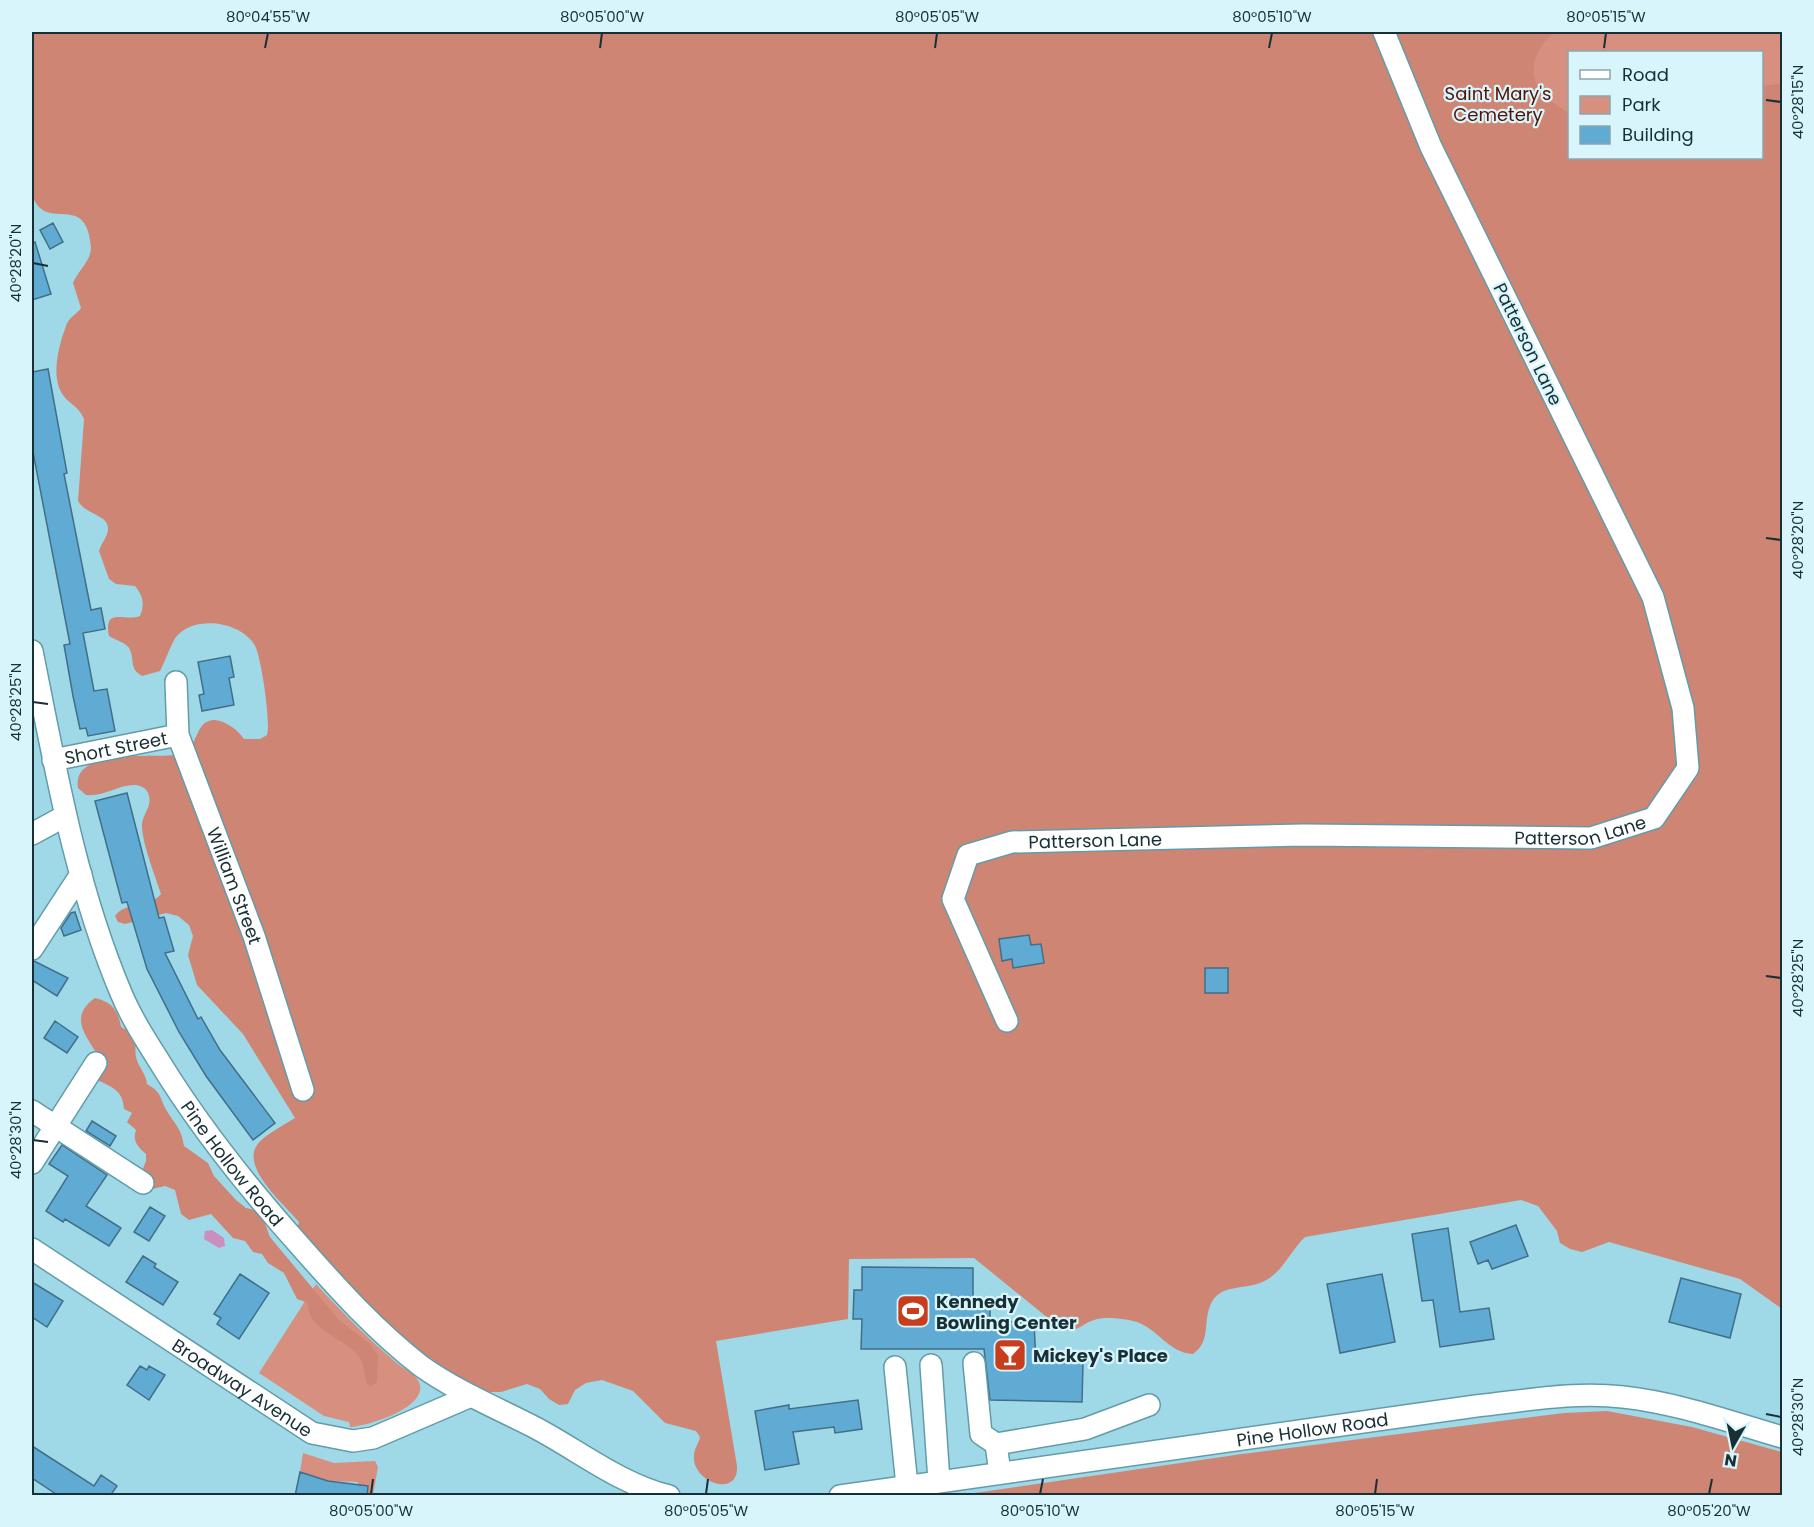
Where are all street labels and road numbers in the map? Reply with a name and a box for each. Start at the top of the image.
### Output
street label: Patterson Lane [1488,279,1568,409]
street label: Short Street [62,725,169,770]
street label: Patterson Lane [1514,809,1649,851]
street label: William Street [201,823,268,947]
street label: Patterson Lane [1028,826,1162,854]
street label: Pine Hollow Road [176,1095,289,1231]
street label: Broadway Avenue [168,1332,318,1443]
street label: Pine Hollow Road [1235,1406,1390,1452]

